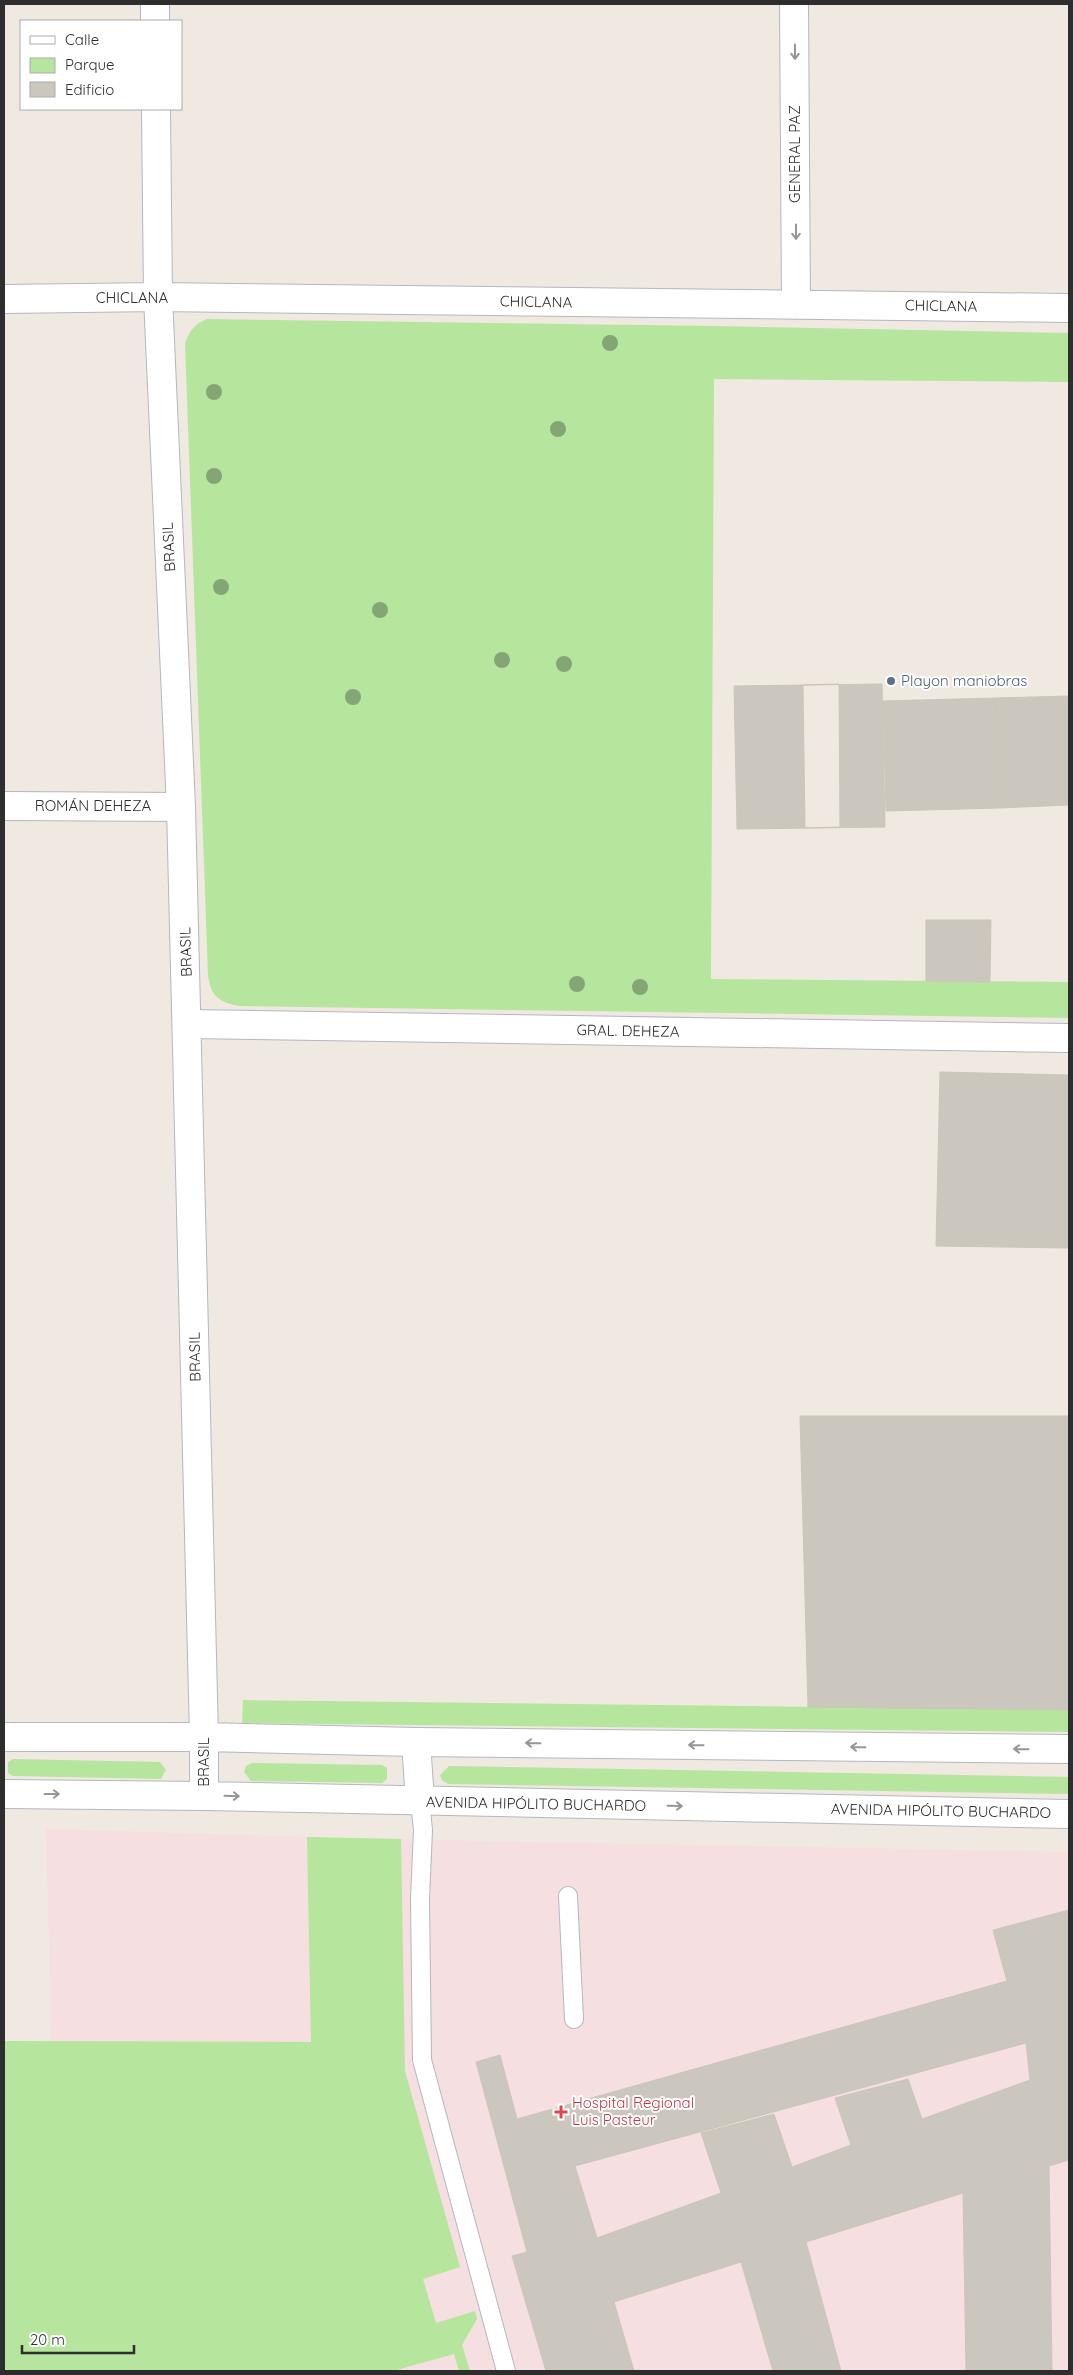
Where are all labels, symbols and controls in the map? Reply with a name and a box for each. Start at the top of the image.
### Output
legend [20,20,182,110]
text: Calle [65,30,99,49]
one-way arrow [790,44,800,60]
text: Parque [65,55,115,74]
text: Edificio [65,80,114,99]
street label: GENERAL PAZ [785,105,804,203]
one-way arrow [791,224,801,240]
street label: CHICLANA [96,288,169,307]
street label: CHICLANA [500,291,573,312]
street label: CHICLANA [905,295,978,316]
street label: BRASIL [158,522,179,572]
place label: Playon maniobras [901,671,1027,690]
marker: Playon maniobras [885,675,897,687]
street label: ROMÁN DEHEZA [35,796,152,815]
street label: BRASIL [175,927,196,977]
street label: GRAL. DEHEZA [576,1020,680,1041]
street label: BRASIL [185,1332,204,1382]
street label: BRASIL [194,1737,213,1787]
one-way arrow [525,1738,542,1748]
one-way arrow [688,1740,704,1750]
one-way arrow [850,1742,866,1752]
one-way arrow [1013,1744,1029,1753]
one-way arrow [44,1790,60,1799]
one-way arrow [224,1792,240,1801]
street label: AVENIDA HIPÓLITO BUCHARDO [426,1792,646,1815]
street label: AVENIDA HIPÓLITO BUCHARDO [831,1799,1051,1822]
one-way arrow [666,1801,683,1811]
place label: Hospital Regional Luis Pasteur [572,2093,694,2129]
marker: Hospital Regional Luis Pasteur [554,2105,568,2119]
scale bar [22,2322,135,2354]
text: 20 m [30,2330,65,2349]

